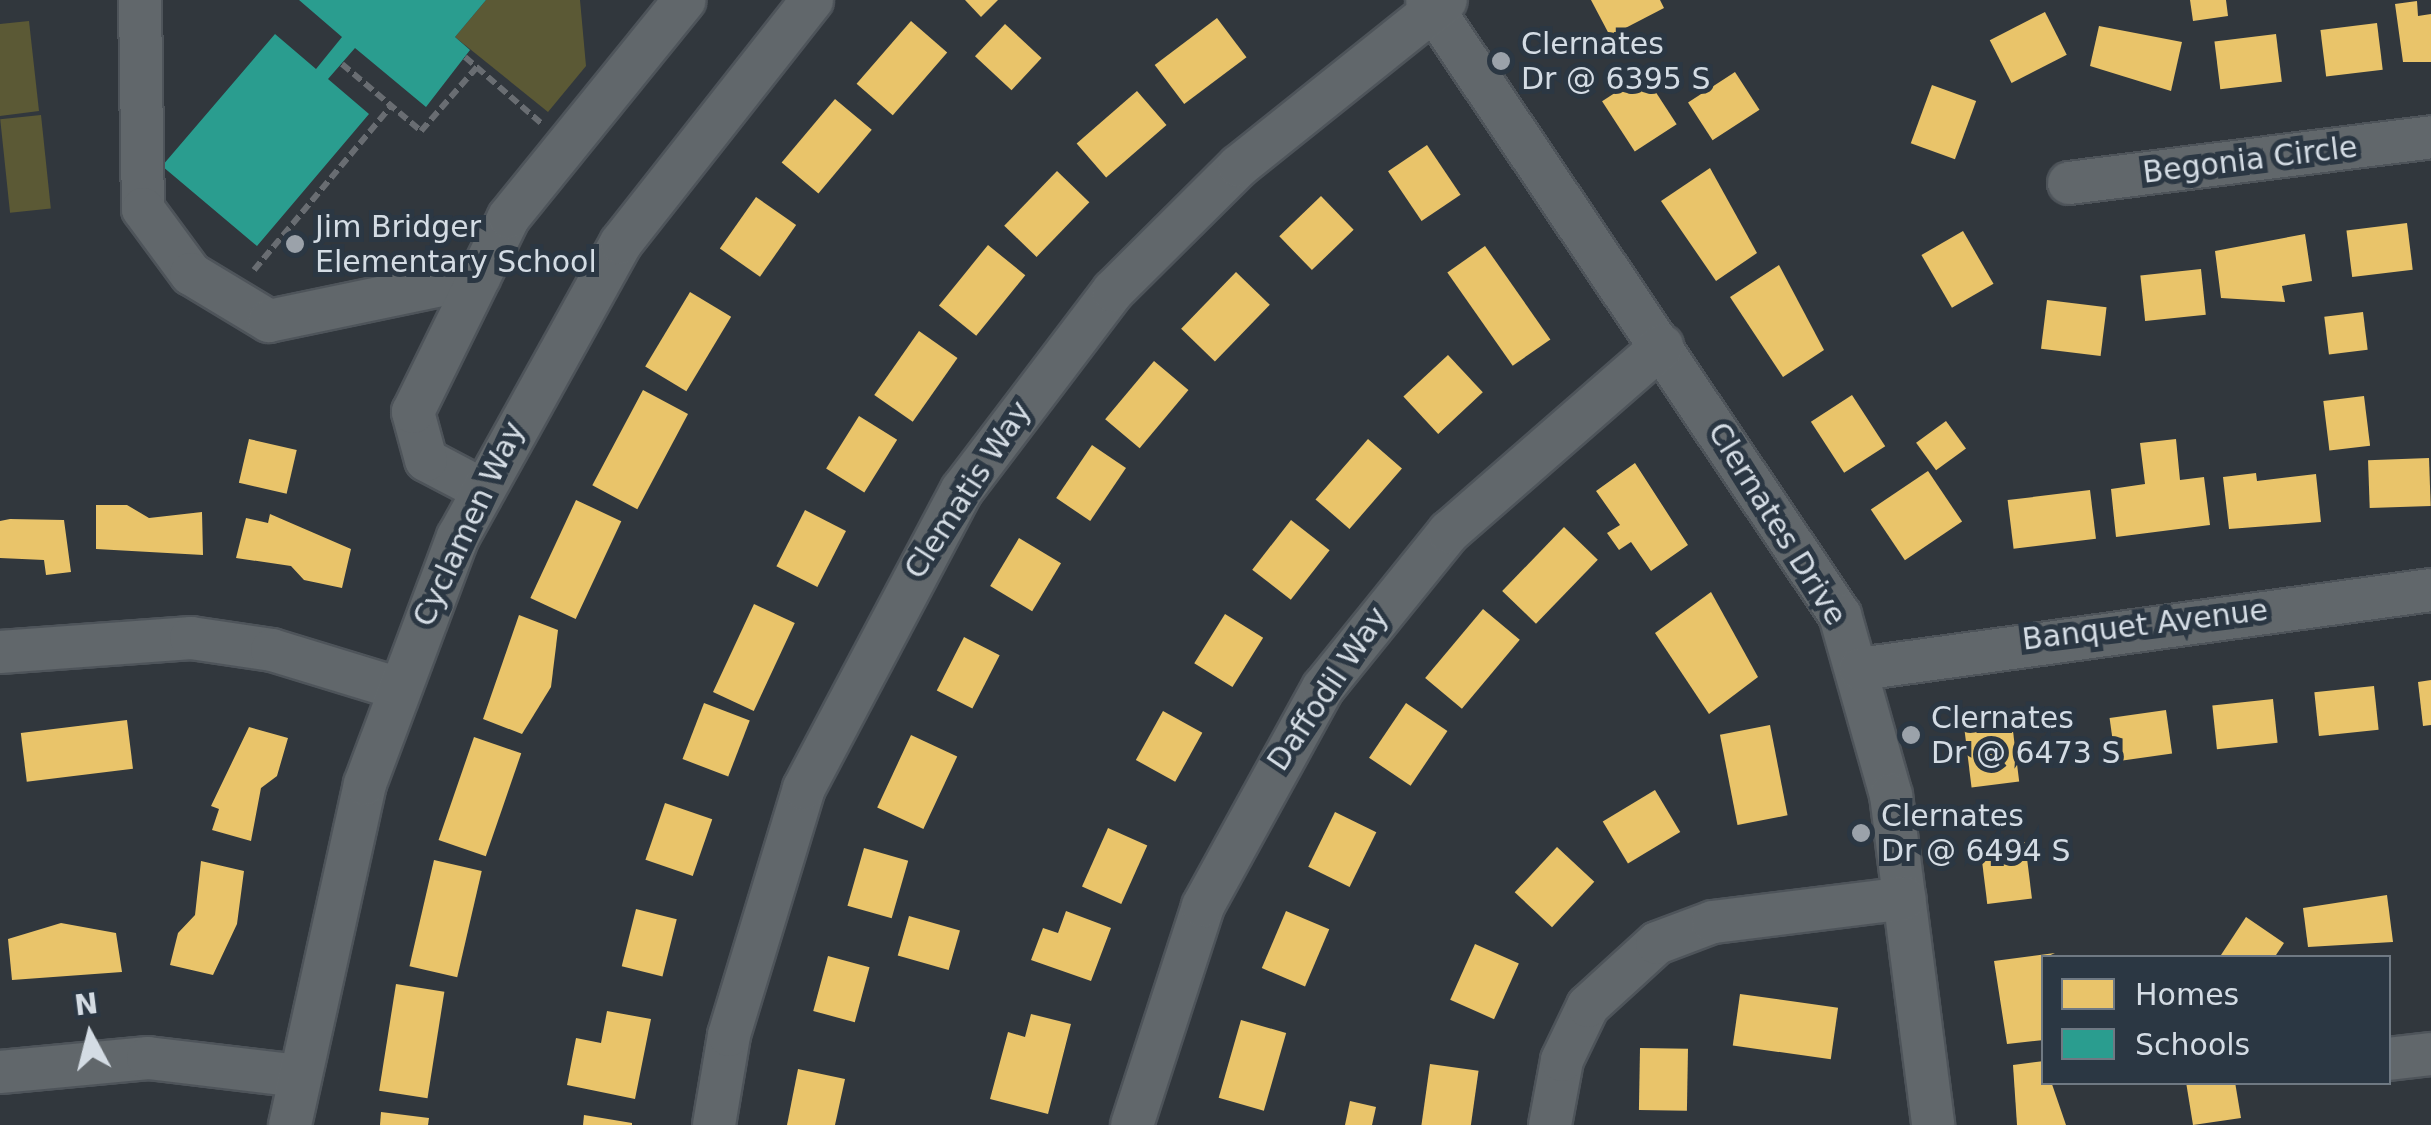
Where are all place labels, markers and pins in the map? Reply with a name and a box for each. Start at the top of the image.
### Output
place label: Clernates Dr @ 6395 S [1521,26,1710,96]
marker: Clernates Dr @ 6395 S [1490,50,1512,72]
place label: Jim Bridger Elementary School [315,209,597,280]
marker: Jim Bridger Elementary School [284,233,306,255]
place label: Clernates Dr @ 6473 S [1931,700,2120,770]
marker: Clernates Dr @ 6473 S [1900,724,1922,746]
place label: Clernates Dr @ 6494 S [1881,798,2070,868]
marker: Clernates Dr @ 6494 S [1850,822,1872,844]

